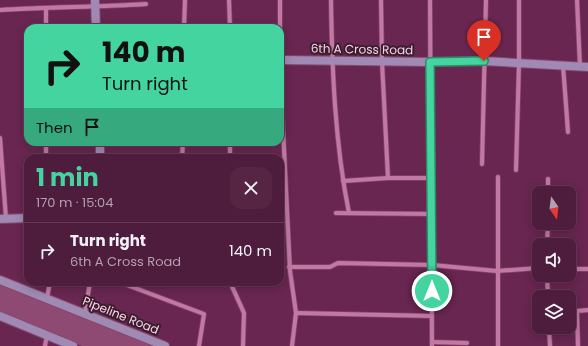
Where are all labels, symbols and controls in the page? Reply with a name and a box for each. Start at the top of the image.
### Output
pin [467,20,501,61]
icon: arrive [473,26,495,48]
text: 140 m [102,33,185,72]
icon: right [36,40,88,92]
street label: 6th A Cross Road [311,40,413,58]
text: Turn right [102,71,188,96]
icon: arrive [81,116,103,138]
text: Then [36,117,73,138]
text: 1 min [36,161,99,194]
button: close [230,167,272,209]
north arrow [532,186,576,230]
map controls [532,186,576,334]
text: 170 m · 15:04 [36,193,113,212]
text: Turn right [70,230,146,251]
button: sound [532,238,576,282]
icon: right [36,240,58,262]
text: 140 m [229,240,272,261]
text: 6th A Cross Road [70,252,181,271]
position arrow [411,270,453,312]
button: layers [532,290,576,334]
street label: Pipeline Road [80,292,162,338]

